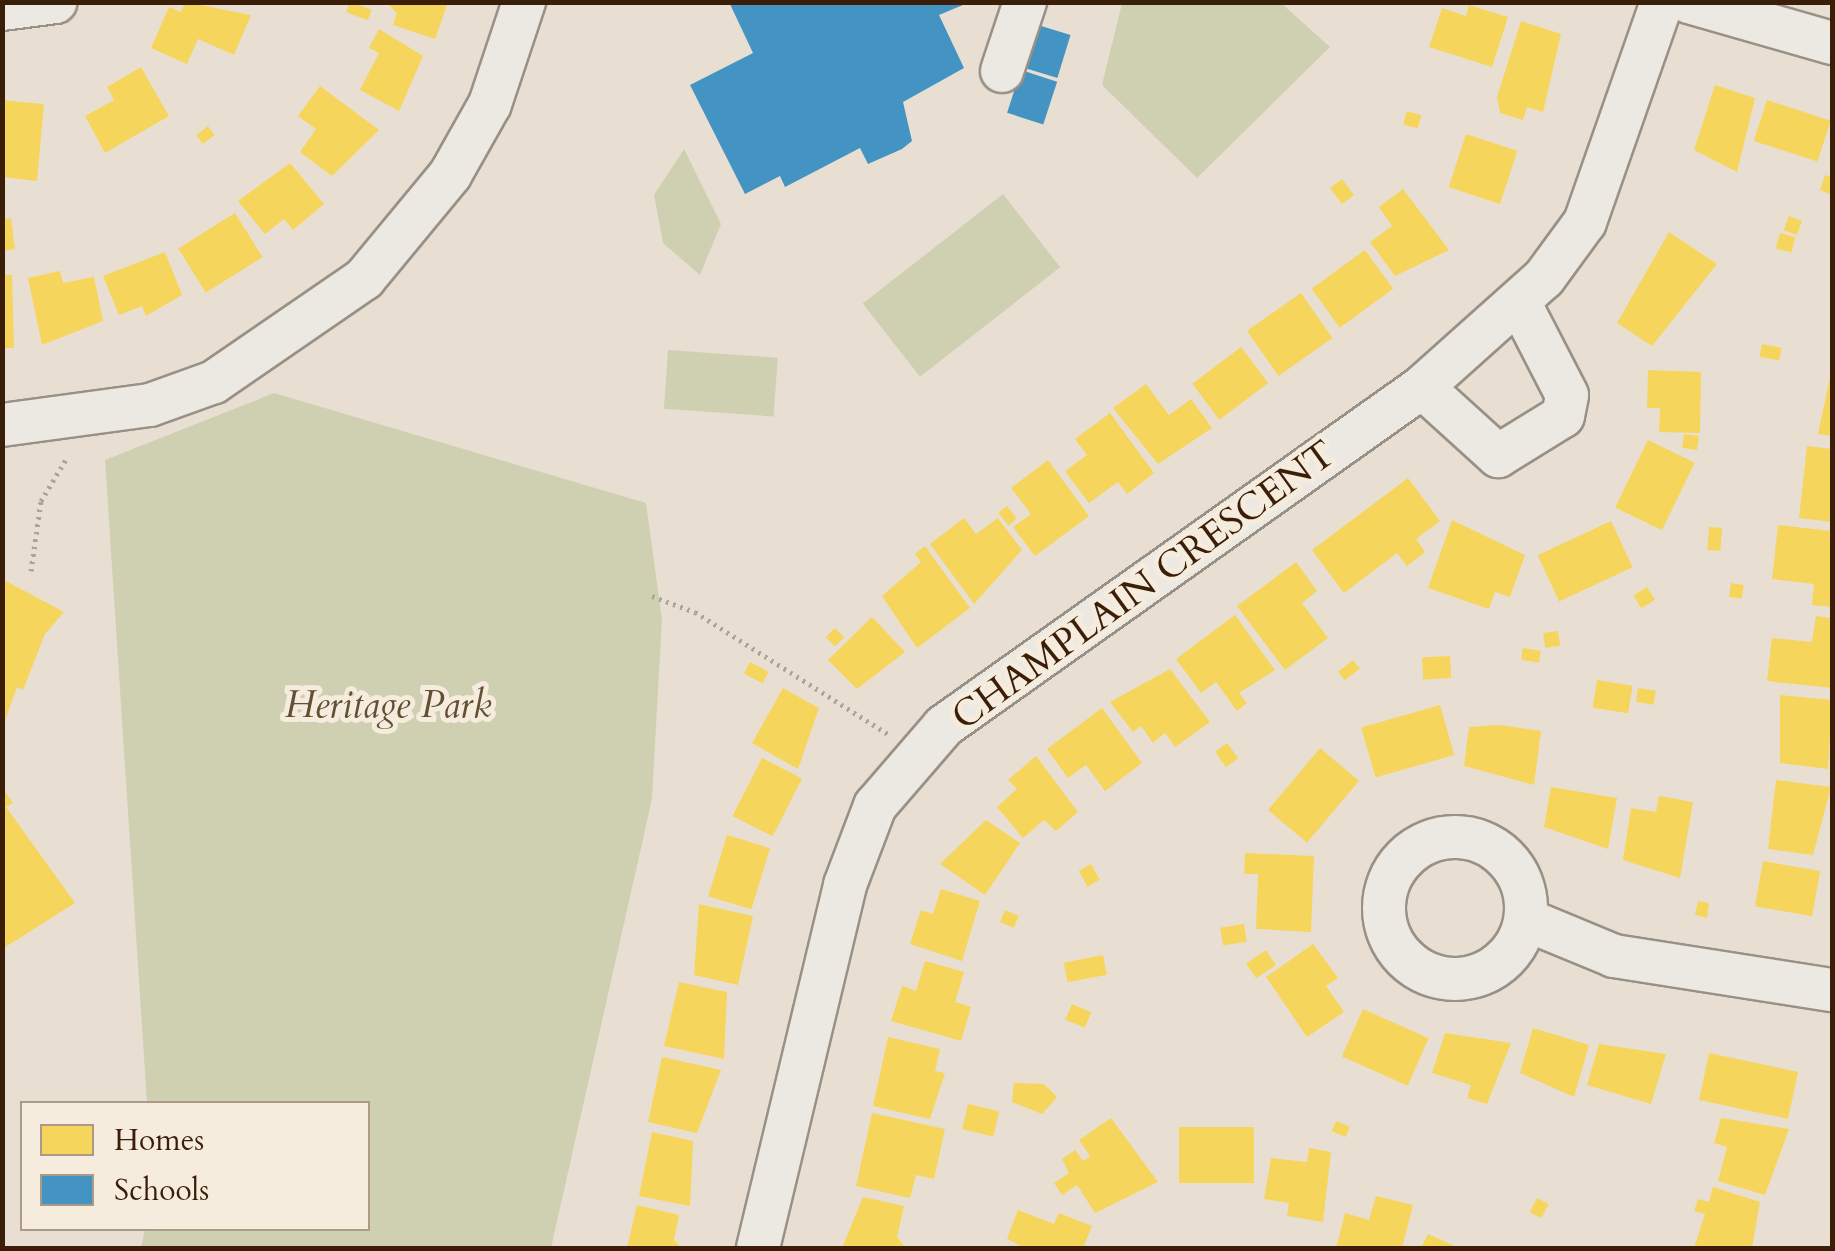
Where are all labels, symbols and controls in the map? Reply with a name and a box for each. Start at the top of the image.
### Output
street label: CHAMPLAIN CRESCENT [944,432,1344,740]
park label: Heritage Park [285,683,491,729]
legend [20,1101,370,1231]
text: Homes [114,1120,204,1161]
text: Schools [114,1170,209,1211]

